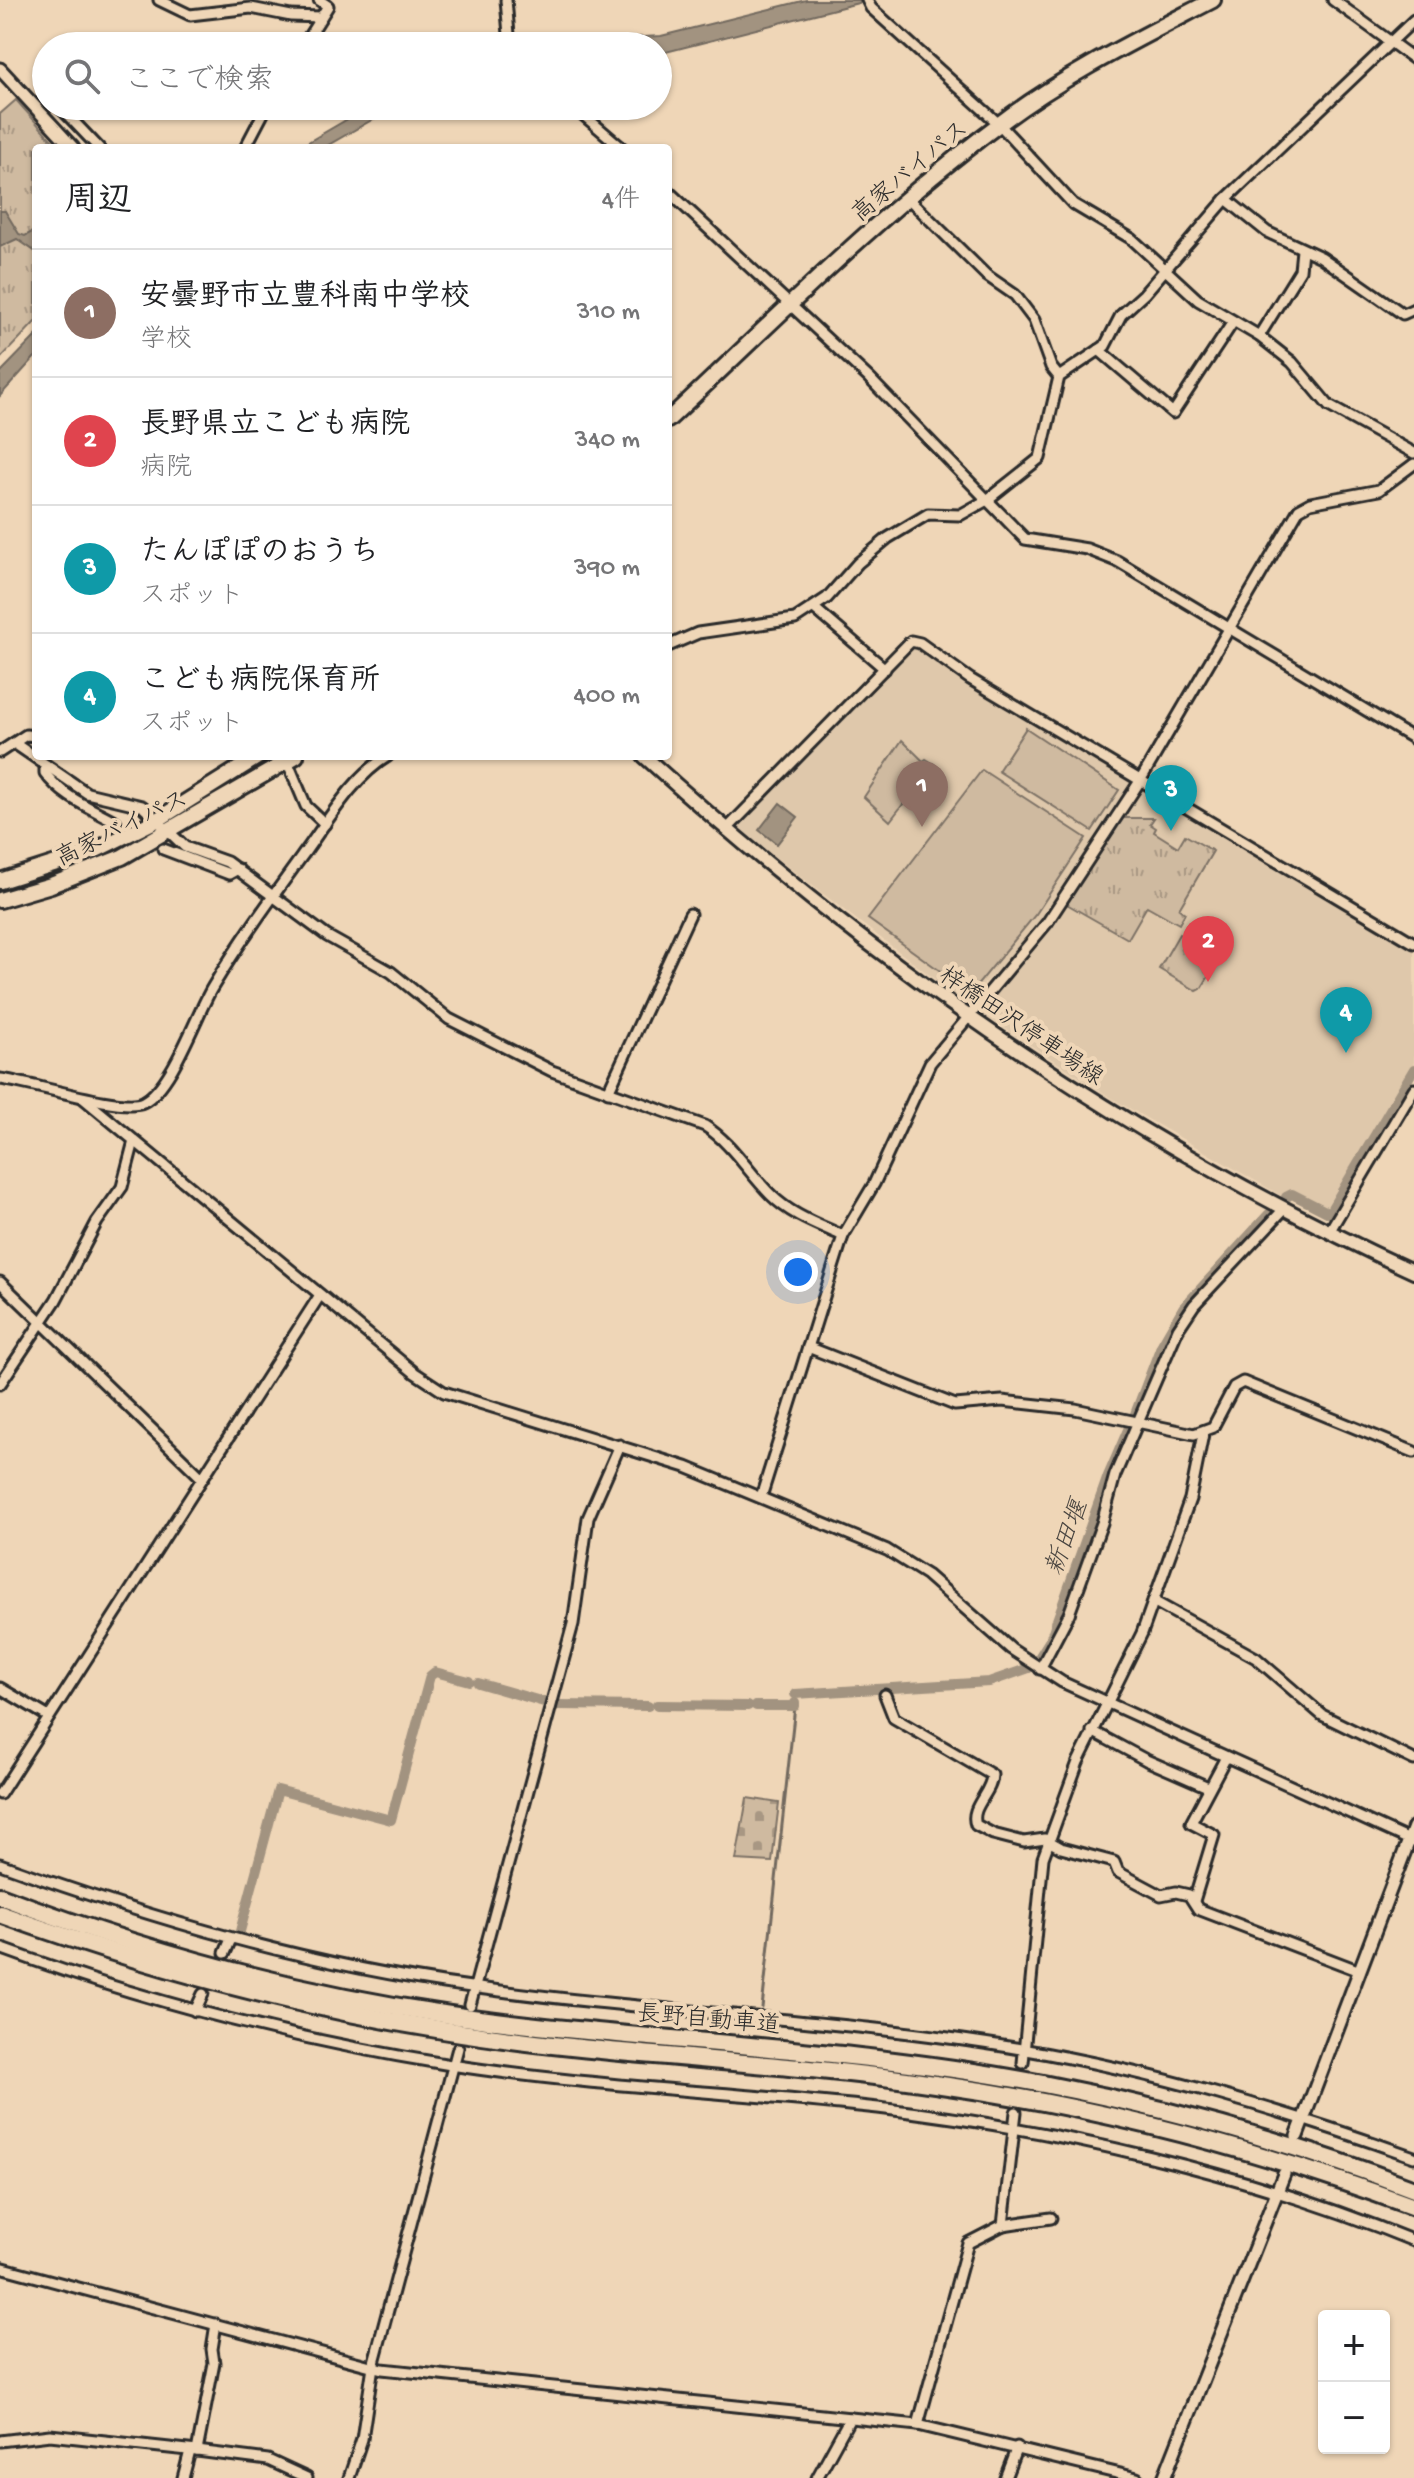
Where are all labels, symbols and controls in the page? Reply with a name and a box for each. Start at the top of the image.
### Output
search box [32,32,672,120]
icon: search [60,54,104,98]
text: ここで検索 [124,65,274,100]
street label: 高家バイパス [846,115,976,230]
text: 周辺 [64,183,132,223]
text: 4件 [602,186,640,217]
text: 安曇野市立豊科南中学校 [140,281,470,316]
text: 1 [85,298,95,329]
text: 310 m [577,298,640,329]
text: 学校 [140,326,192,357]
text: 長野県立こども病院 [140,409,410,444]
text: 2 [84,426,96,457]
text: 340 m [575,426,640,457]
text: 病院 [140,454,192,485]
text: たんぽぽのおうち [140,537,379,572]
text: 3 [83,554,97,585]
text: 390 m [574,554,640,585]
text: スポット [140,582,244,613]
text: こども病院保育所 [140,665,380,700]
text: 4 [84,682,96,713]
text: 400 m [574,682,640,713]
text: スポット [140,710,244,741]
pin: 1 [896,761,948,827]
pin: 3 [1145,765,1197,831]
street label: 高家バイパス [51,785,193,875]
pin: 2 [1182,916,1234,982]
street label: 梓橋田沢停車場線 [932,961,1108,1094]
pin: 4 [1320,987,1372,1053]
your location [778,1252,818,1292]
water label: 新田堰 [1040,1493,1099,1581]
street label: 長野自動車道 [636,2000,782,2042]
map controls [1318,2310,1390,2454]
button: + [1318,2310,1390,2382]
button: − [1318,2382,1390,2454]

